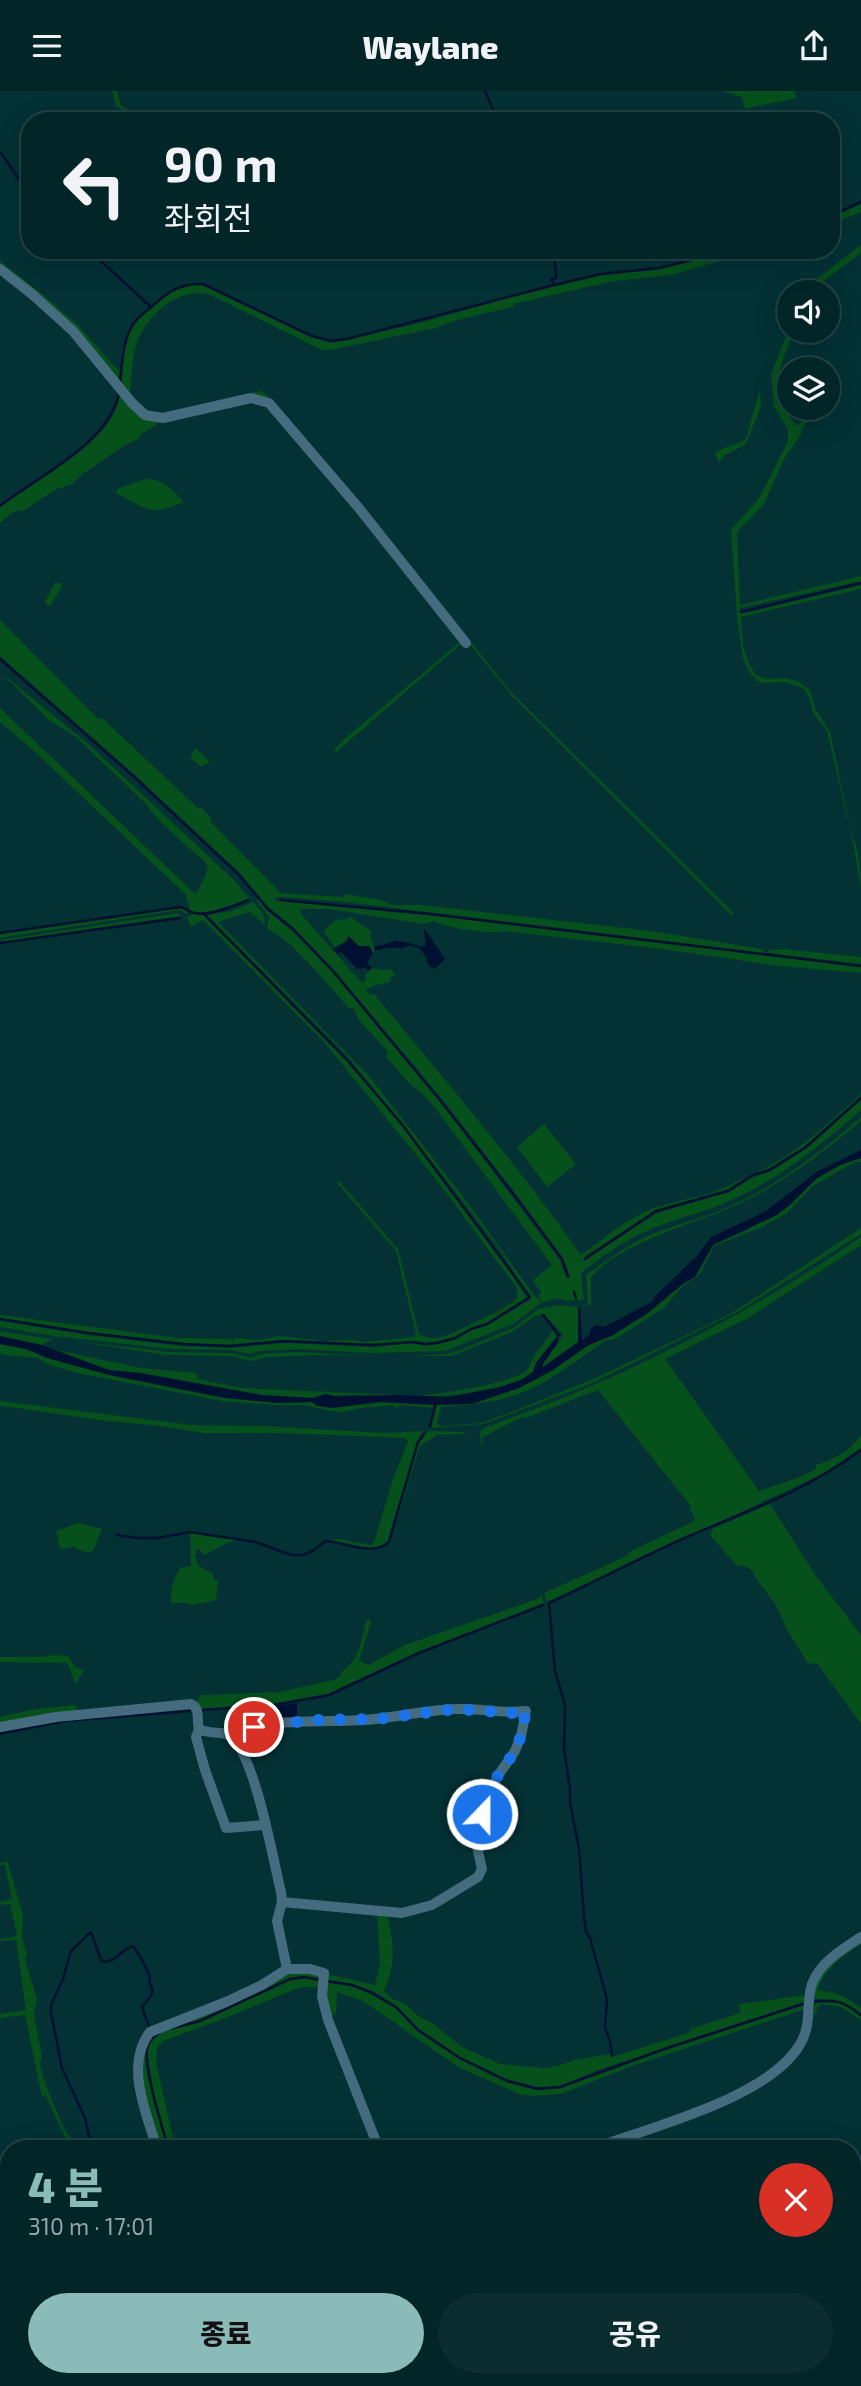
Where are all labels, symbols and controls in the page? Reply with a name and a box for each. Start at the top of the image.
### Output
icon: menu [28,27,66,65]
text: Waylane [362,27,499,65]
icon: share [795,27,833,65]
text: 90 m [164,133,278,192]
icon: left [49,140,140,231]
text: 좌회전 [164,198,252,236]
map controls [777,280,840,420]
button: sound [777,280,840,343]
button: layers [777,357,840,420]
pin [224,1697,284,1757]
icon: arrive [235,1708,273,1746]
position arrow [445,1777,519,1851]
text: 4 분 [28,2161,103,2211]
button: close [759,2163,833,2237]
text: 310 m · 17:01 [28,2212,154,2240]
button: 종료 [28,2293,424,2373]
button: 공유 [438,2293,833,2373]

